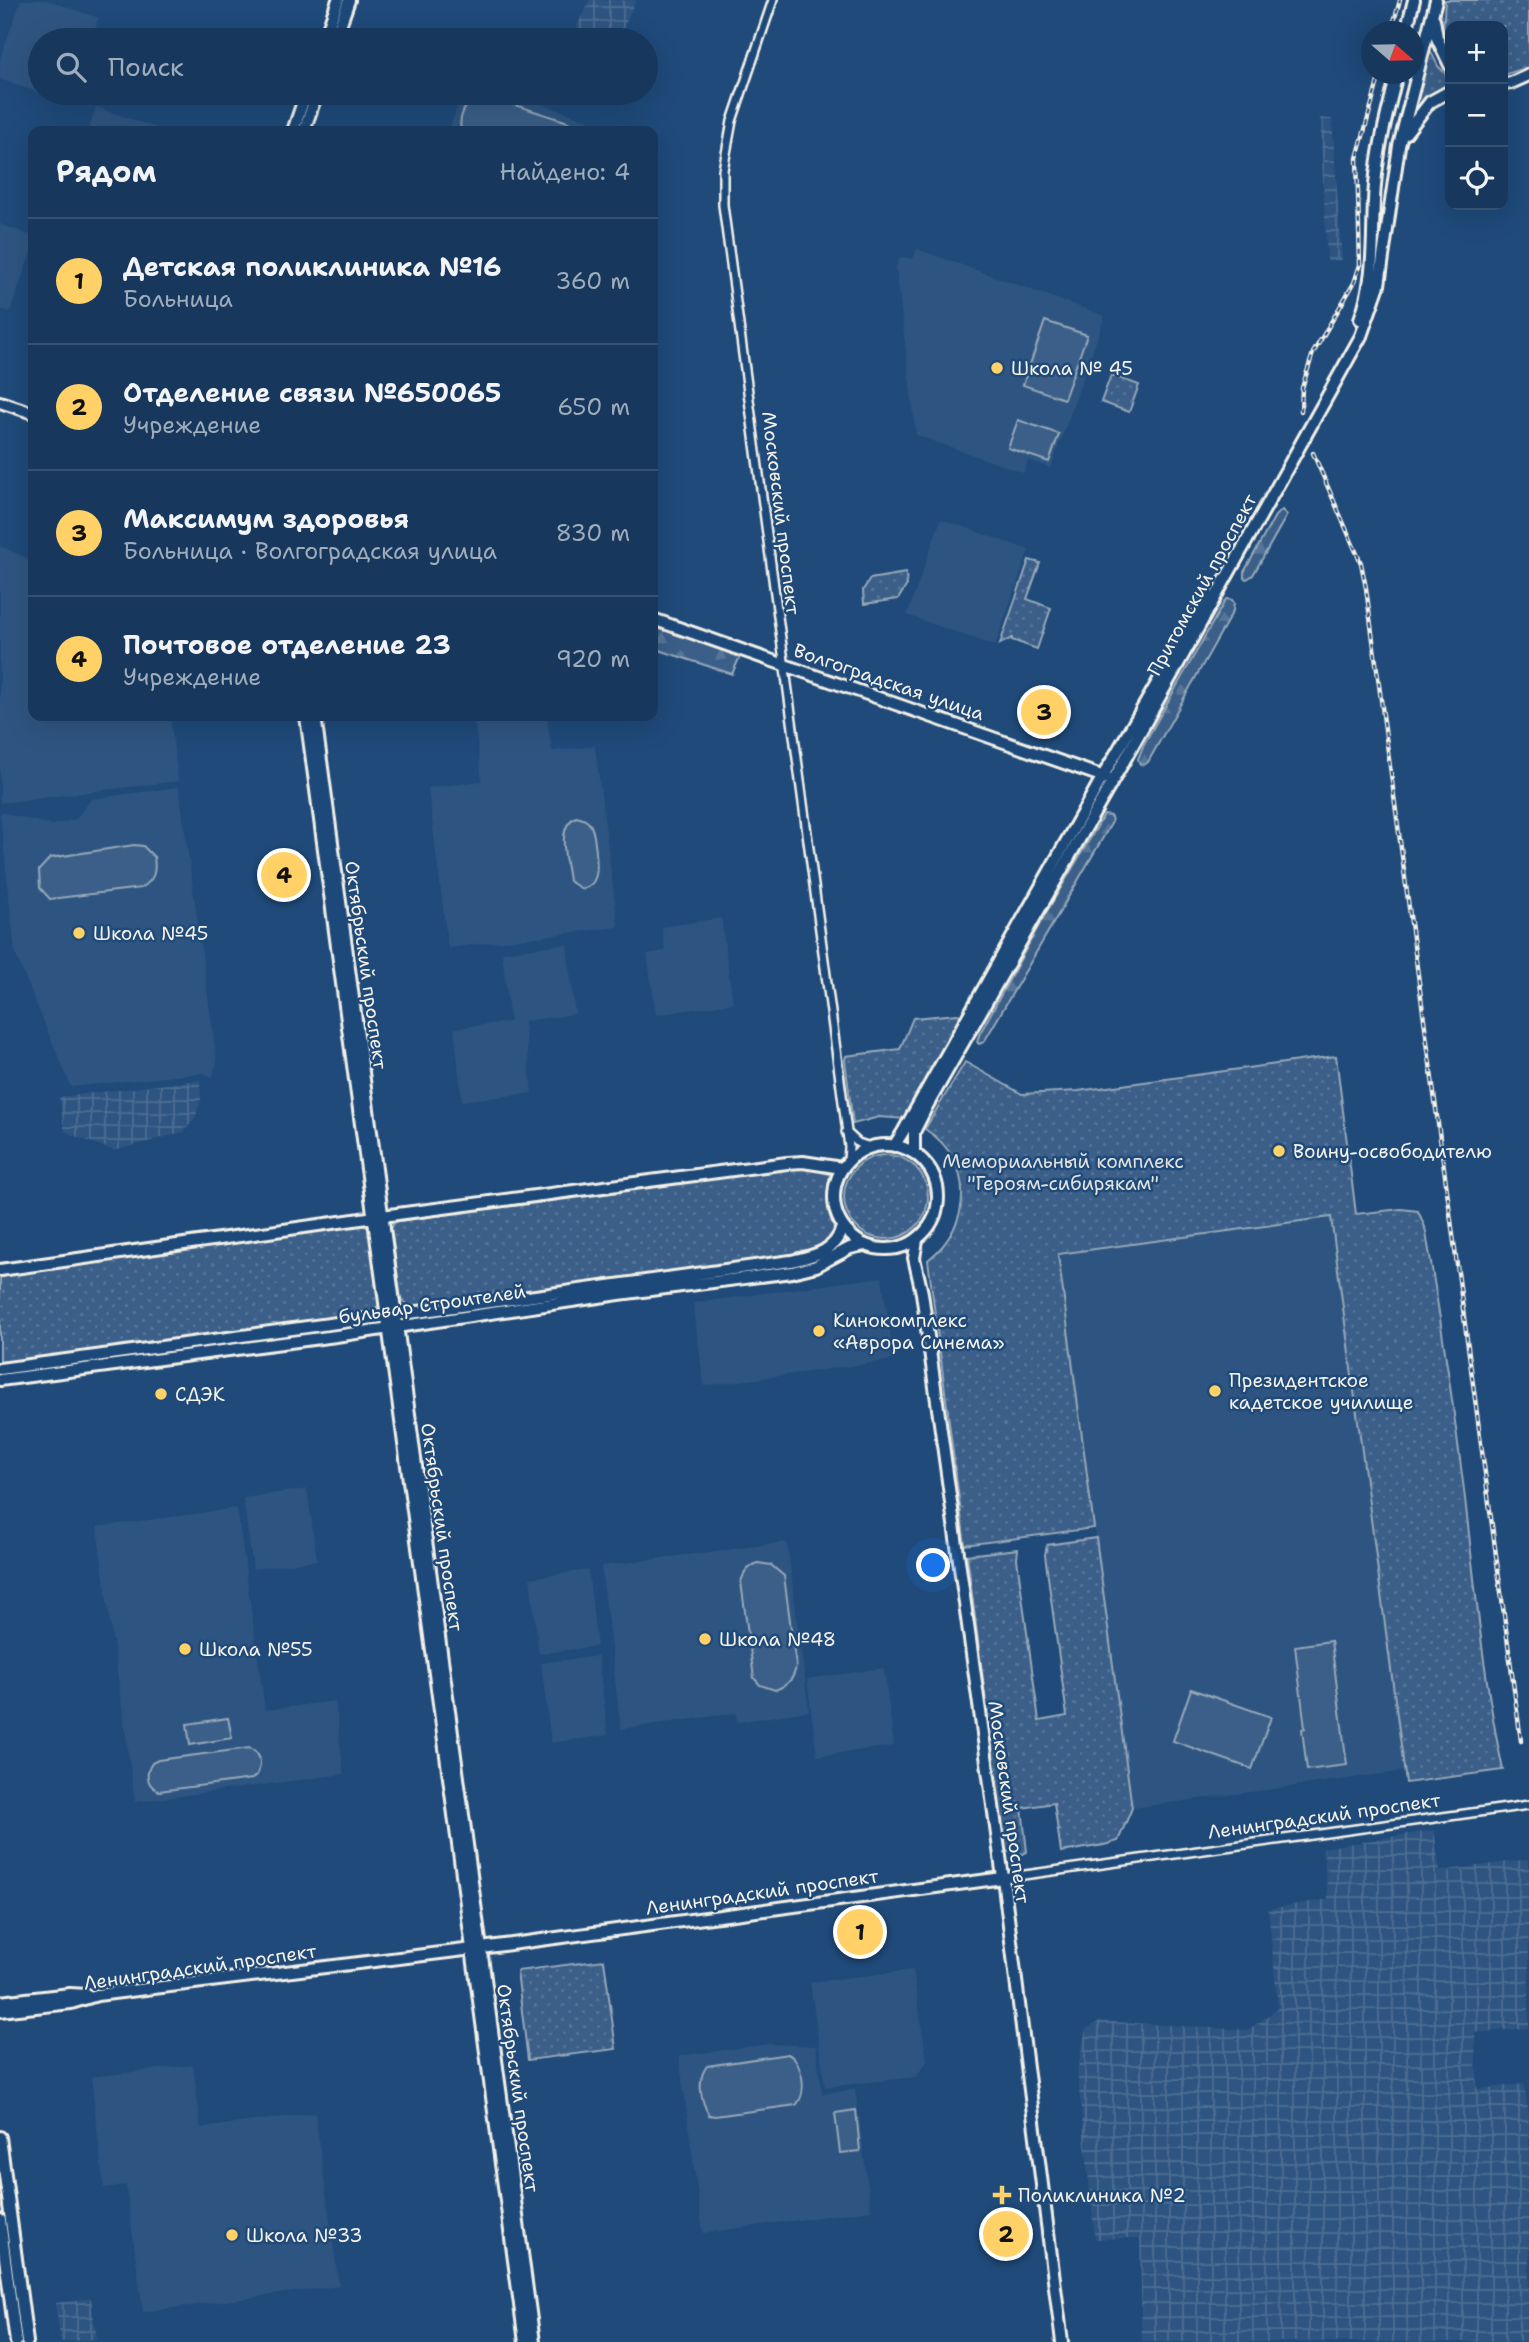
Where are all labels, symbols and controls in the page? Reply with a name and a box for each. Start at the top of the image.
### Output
north arrow [1361,21,1424,84]
map controls [1445,21,1508,210]
button: + [1445,21,1508,84]
search box [28,28,658,105]
icon: search [52,48,90,86]
text: Поиск [108,49,184,84]
button: − [1445,84,1508,147]
button: locate [1445,147,1508,210]
text: Рядом [56,151,156,192]
text: Найдено: 4 [500,157,630,187]
text: Детская поликлиника №16 [123,249,501,284]
text: 1 [74,266,84,296]
text: 360 m [555,266,630,296]
text: Больница [123,284,233,314]
place label: Школа № 45 [1011,356,1133,381]
marker: Школа № 45 [989,360,1005,376]
text: Отделение связи №650065 [123,375,501,410]
text: 2 [71,392,87,422]
text: 650 m [557,392,630,422]
text: Учреждение [123,410,261,440]
street label: Московский проспект [756,410,806,616]
street label: Притомский проспект [1142,489,1263,680]
text: Максимум здоровья [123,501,409,536]
text: 3 [71,518,87,548]
text: 830 m [556,518,630,548]
text: Больница · Волгоградская улица [123,536,497,566]
text: Почтовое отделение 23 [123,627,451,662]
street label: Волгоградская улица [790,638,988,726]
text: 4 [71,644,87,674]
text: 920 m [556,644,630,674]
text: Учреждение [123,662,261,692]
pin: 3 [1021,686,1067,738]
pin: 4 [261,849,307,901]
street label: Октябрьский проспект [339,859,393,1071]
place label: Школа №45 [93,921,208,946]
marker: Школа №45 [71,925,87,941]
place label: Воину-освободителю [1293,1139,1492,1164]
marker: Воину-освободителю [1271,1143,1287,1159]
park label: Мемориальный комплекс "Героям-сибирякам" [942,1149,1184,1196]
street label: бульвар Строителей [337,1278,527,1330]
place label: Кинокомплекс «Аврора Синема» [833,1308,1004,1355]
marker: Кинокомплекс «Аврора Синема» [811,1323,827,1339]
place label: Президентское кадетское училище [1229,1368,1414,1415]
place label: СДЭК [175,1382,225,1407]
marker: Президентское кадетское училище [1207,1383,1223,1399]
marker: СДЭК [153,1386,169,1402]
street label: Октябрьский проспект [415,1421,469,1633]
your location [916,1548,950,1582]
place label: Школа №48 [719,1627,836,1652]
marker: Школа №48 [697,1631,713,1647]
place label: Школа №55 [199,1637,313,1662]
marker: Школа №55 [177,1641,193,1657]
street label: Московский проспект [982,1699,1036,1905]
street label: Ленинградский проспект [1206,1787,1442,1845]
street label: Ленинградский проспект [644,1863,880,1921]
pin: 1 [837,1906,883,1958]
street label: Ленинградский проспект [82,1938,318,1996]
street label: Октябрьский проспект [491,1982,545,2194]
place label: Поликлиника №2 [1018,2183,1186,2208]
marker: Поликлиника №2 [992,2185,1012,2205]
pin: 2 [983,2208,1029,2260]
place label: Школа №33 [246,2223,362,2248]
marker: Школа №33 [224,2227,240,2243]

